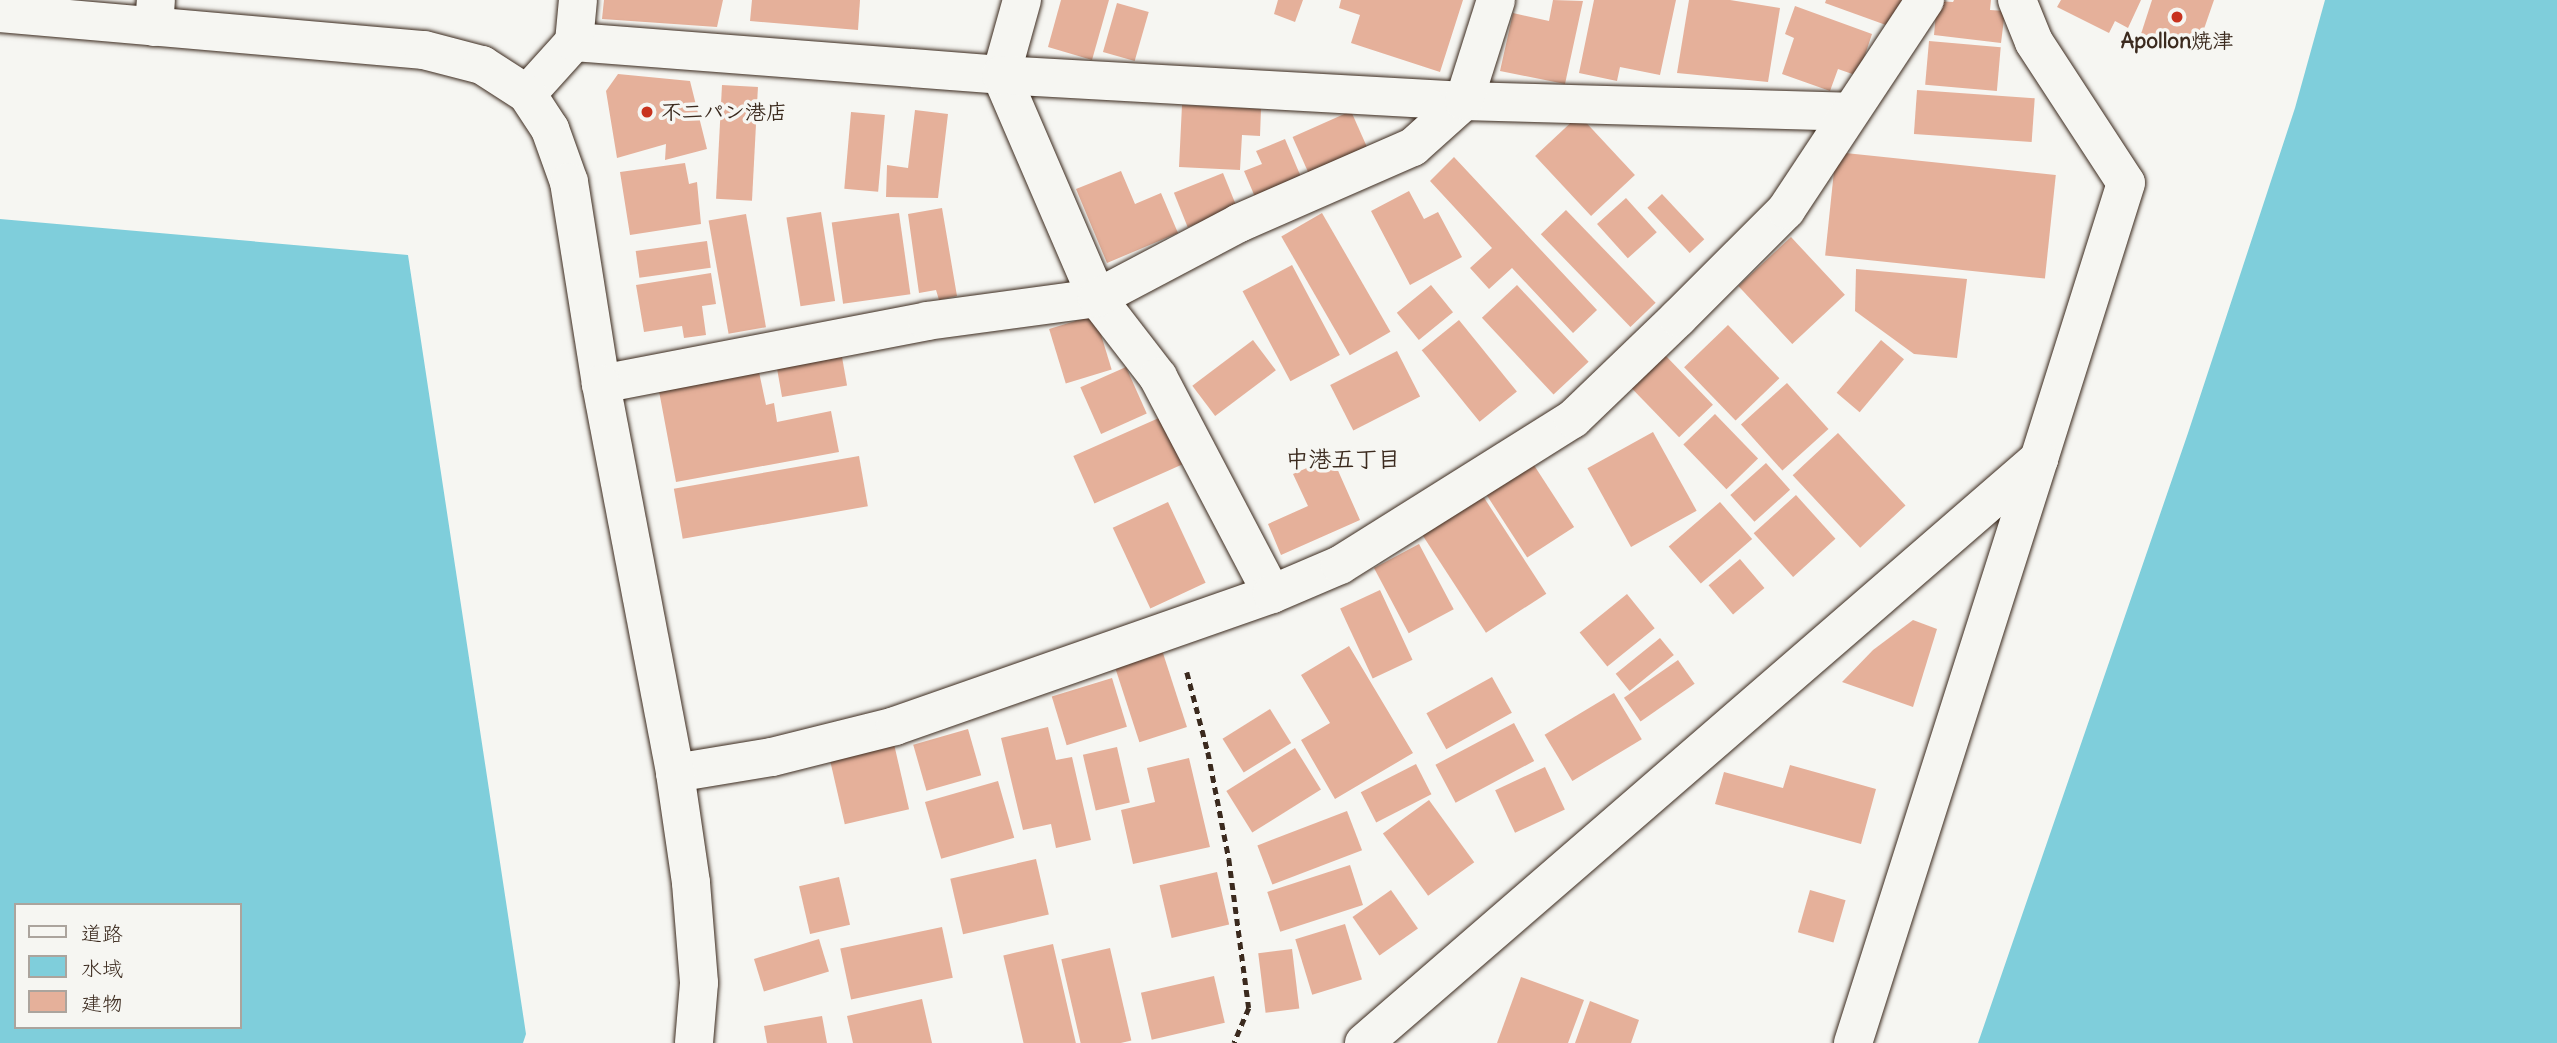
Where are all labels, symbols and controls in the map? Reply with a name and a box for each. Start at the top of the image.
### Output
marker: Apollon焼津 [2169,9,2185,25]
place label: Apollon焼津 [2121,28,2233,54]
place label: 不二パン港店 [661,99,787,125]
marker: 不二パン港店 [639,104,655,120]
district label: 中港五丁目 [1286,445,1400,473]
legend [14,903,242,1029]
text: 道路 [81,920,123,947]
text: 水域 [81,955,123,982]
text: 建物 [81,990,123,1017]

